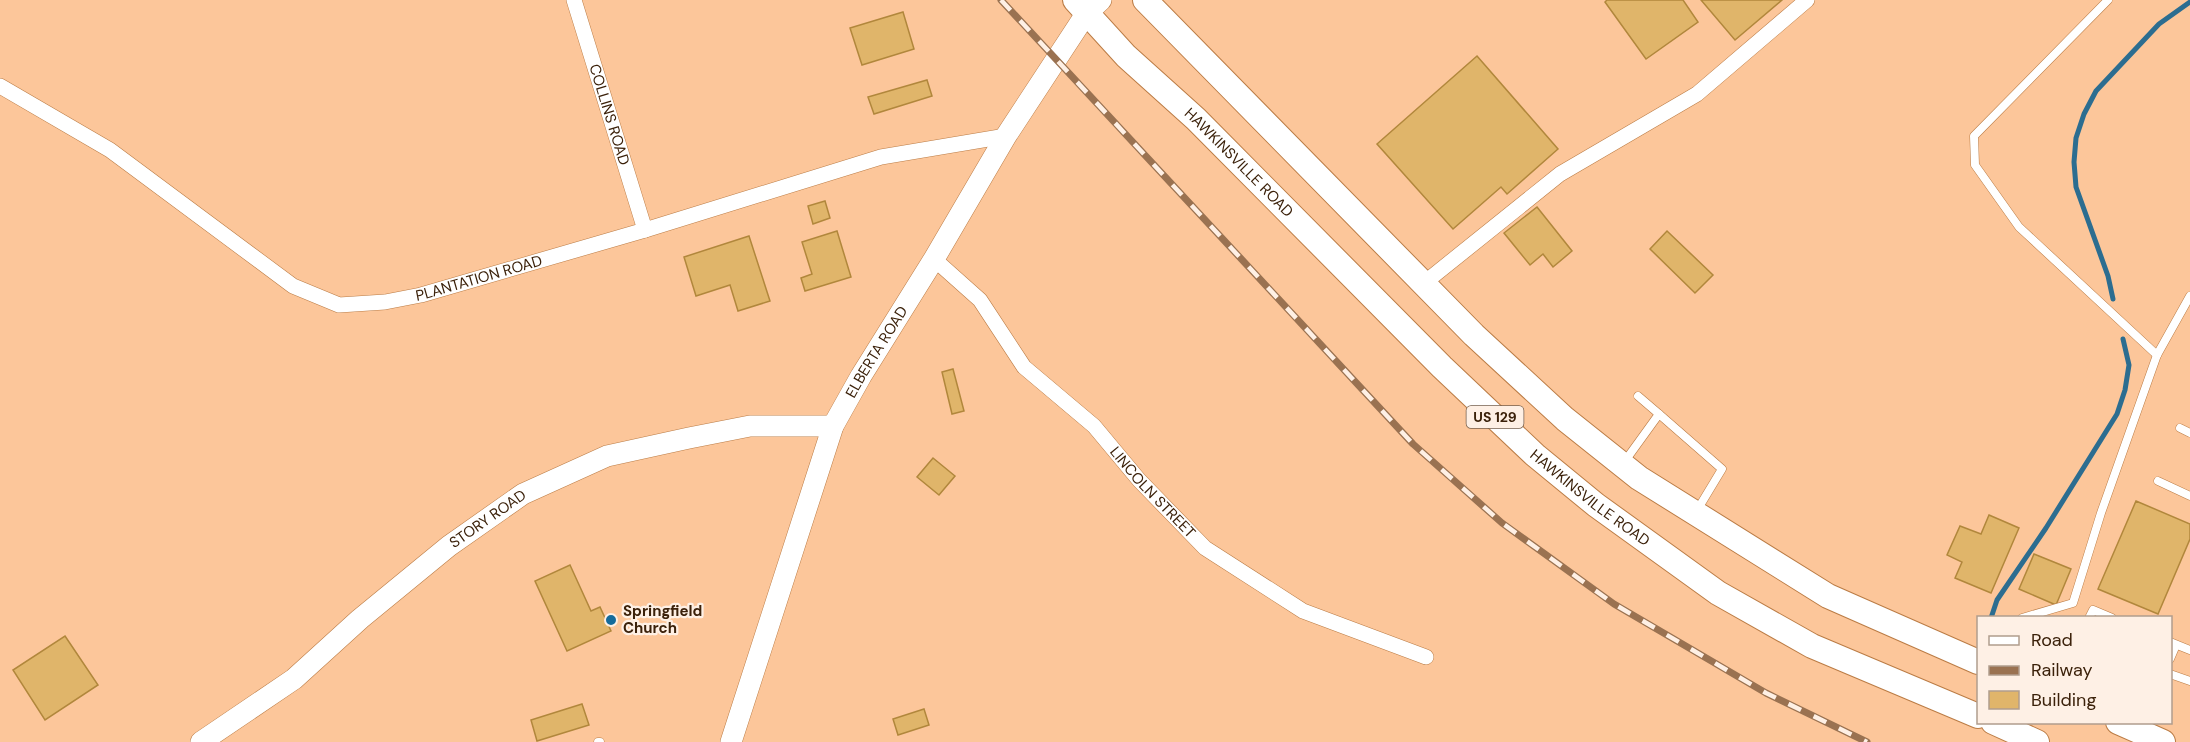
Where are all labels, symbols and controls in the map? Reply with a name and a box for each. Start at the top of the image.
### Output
street label: COLLINS ROAD [584,62,634,168]
street label: HAWKINSVILLE ROAD [1180,103,1298,221]
street label: PLANTATION ROAD [414,250,545,306]
street label: ELBERTA ROAD [841,302,912,401]
road number: US 129 [1466,406,1524,428]
street label: LINCOLN STREET [1105,443,1200,542]
street label: HAWKINSVILLE ROAD [1526,445,1654,551]
street label: STORY ROAD [445,485,530,553]
place label: Springfield Church [623,601,702,638]
marker: Springfield Church [604,613,618,627]
legend [1977,616,2172,724]
text: Road [2031,628,2073,652]
text: Railway [2031,658,2093,682]
text: Building [2031,688,2096,712]

